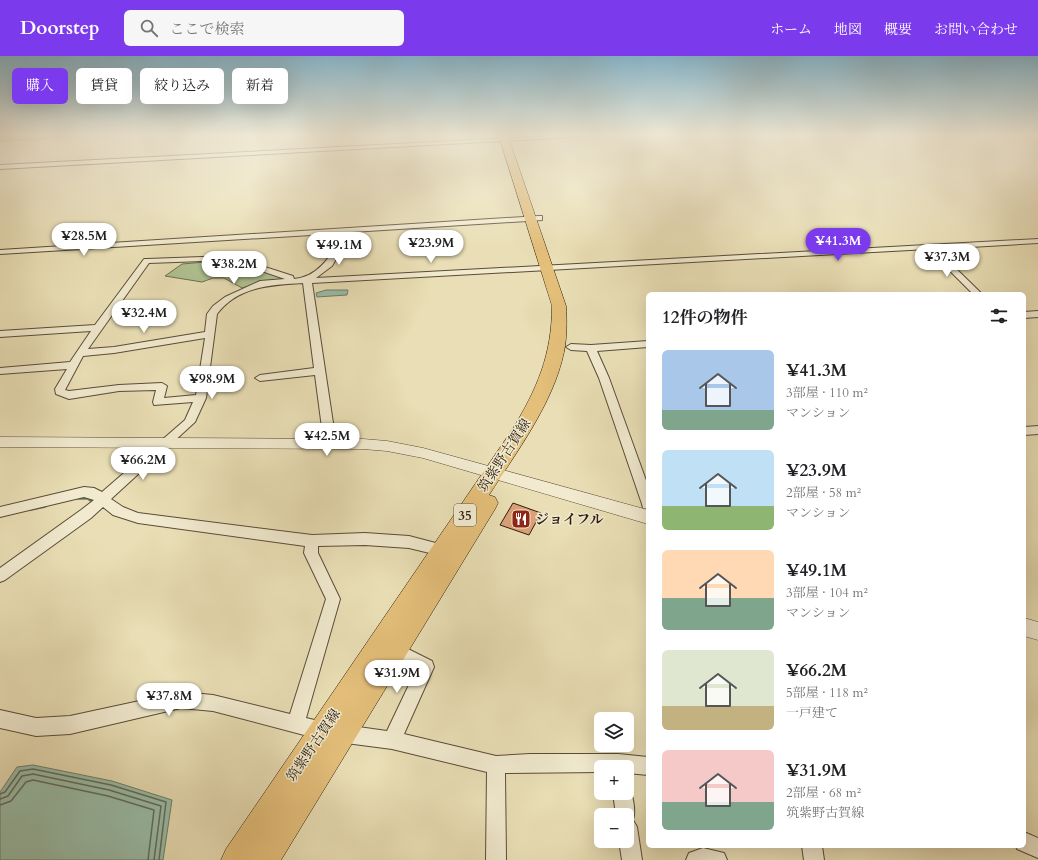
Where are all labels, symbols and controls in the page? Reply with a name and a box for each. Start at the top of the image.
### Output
search box [124,10,404,46]
text: Doorstep [20,15,100,41]
icon: search [138,17,160,39]
text: ここで検索 [170,19,245,39]
text: ホーム [770,20,812,39]
text: 地図 [834,20,862,39]
text: 概要 [884,20,912,39]
text: お問い合わせ [934,20,1018,39]
chip: 購入 [12,68,68,104]
chip: 賃貸 [76,68,132,104]
chip: 絞り込み [140,68,224,104]
chip: 新着 [232,68,288,104]
pin: ¥28.5M [51,223,117,257]
text: ¥28.5M [61,227,107,245]
pin: ¥41.3M [805,228,871,262]
pin: ¥23.9M [398,230,464,264]
pin: ¥49.1M [306,232,372,266]
text: ¥41.3M [815,232,861,250]
text: ¥23.9M [408,234,454,252]
text: ¥49.1M [316,236,362,254]
pin: ¥37.3M [914,244,980,278]
text: ¥37.3M [924,248,970,266]
pin: ¥38.2M [201,251,267,285]
text: ¥38.2M [211,255,257,273]
pin: ¥32.4M [111,300,177,334]
text: ¥32.4M [121,304,167,322]
icon: filters [988,305,1010,327]
text: 12件の物件 [662,306,747,329]
text: ¥41.3M [786,359,847,382]
pin: ¥98.9M [179,366,245,400]
icon: home [694,366,742,414]
text: ¥98.9M [189,370,235,388]
text: 3部屋 · 110 m² [786,384,868,402]
text: マンション [786,404,850,422]
street label: 筑紫野古賀線 [474,415,535,496]
pin: ¥42.5M [294,423,360,457]
text: ¥42.5M [304,427,350,445]
pin: ¥66.2M [110,447,176,481]
text: ¥66.2M [120,451,166,469]
text: ¥23.9M [786,459,847,482]
icon: home [694,466,742,514]
text: 2部屋 · 58 m² [786,484,861,502]
road number: 35 [454,504,476,526]
text: マンション [786,504,850,522]
restaurant icon: ジョイフル [510,508,532,530]
place label: ジョイフル [535,510,604,529]
text: ¥49.1M [786,559,847,582]
icon: home [694,566,742,614]
text: 3部屋 · 104 m² [786,584,868,602]
text: マンション [786,604,850,622]
text: ¥66.2M [786,659,847,682]
pin: ¥31.9M [364,660,430,694]
text: ¥31.9M [374,664,420,682]
icon: home [694,666,742,714]
pin: ¥37.8M [136,683,202,717]
text: 5部屋 · 118 m² [786,684,868,702]
text: ¥37.8M [146,687,192,705]
text: 一戸建て [786,704,838,722]
street label: 筑紫野古賀線 [282,705,345,785]
map controls [594,712,634,848]
button: layers [594,712,634,752]
text: ¥31.9M [786,759,847,782]
button: + [594,760,634,800]
icon: home [694,766,742,814]
text: 2部屋 · 68 m² [786,784,861,802]
text: 筑紫野古賀線 [786,804,864,822]
button: − [594,808,634,848]

